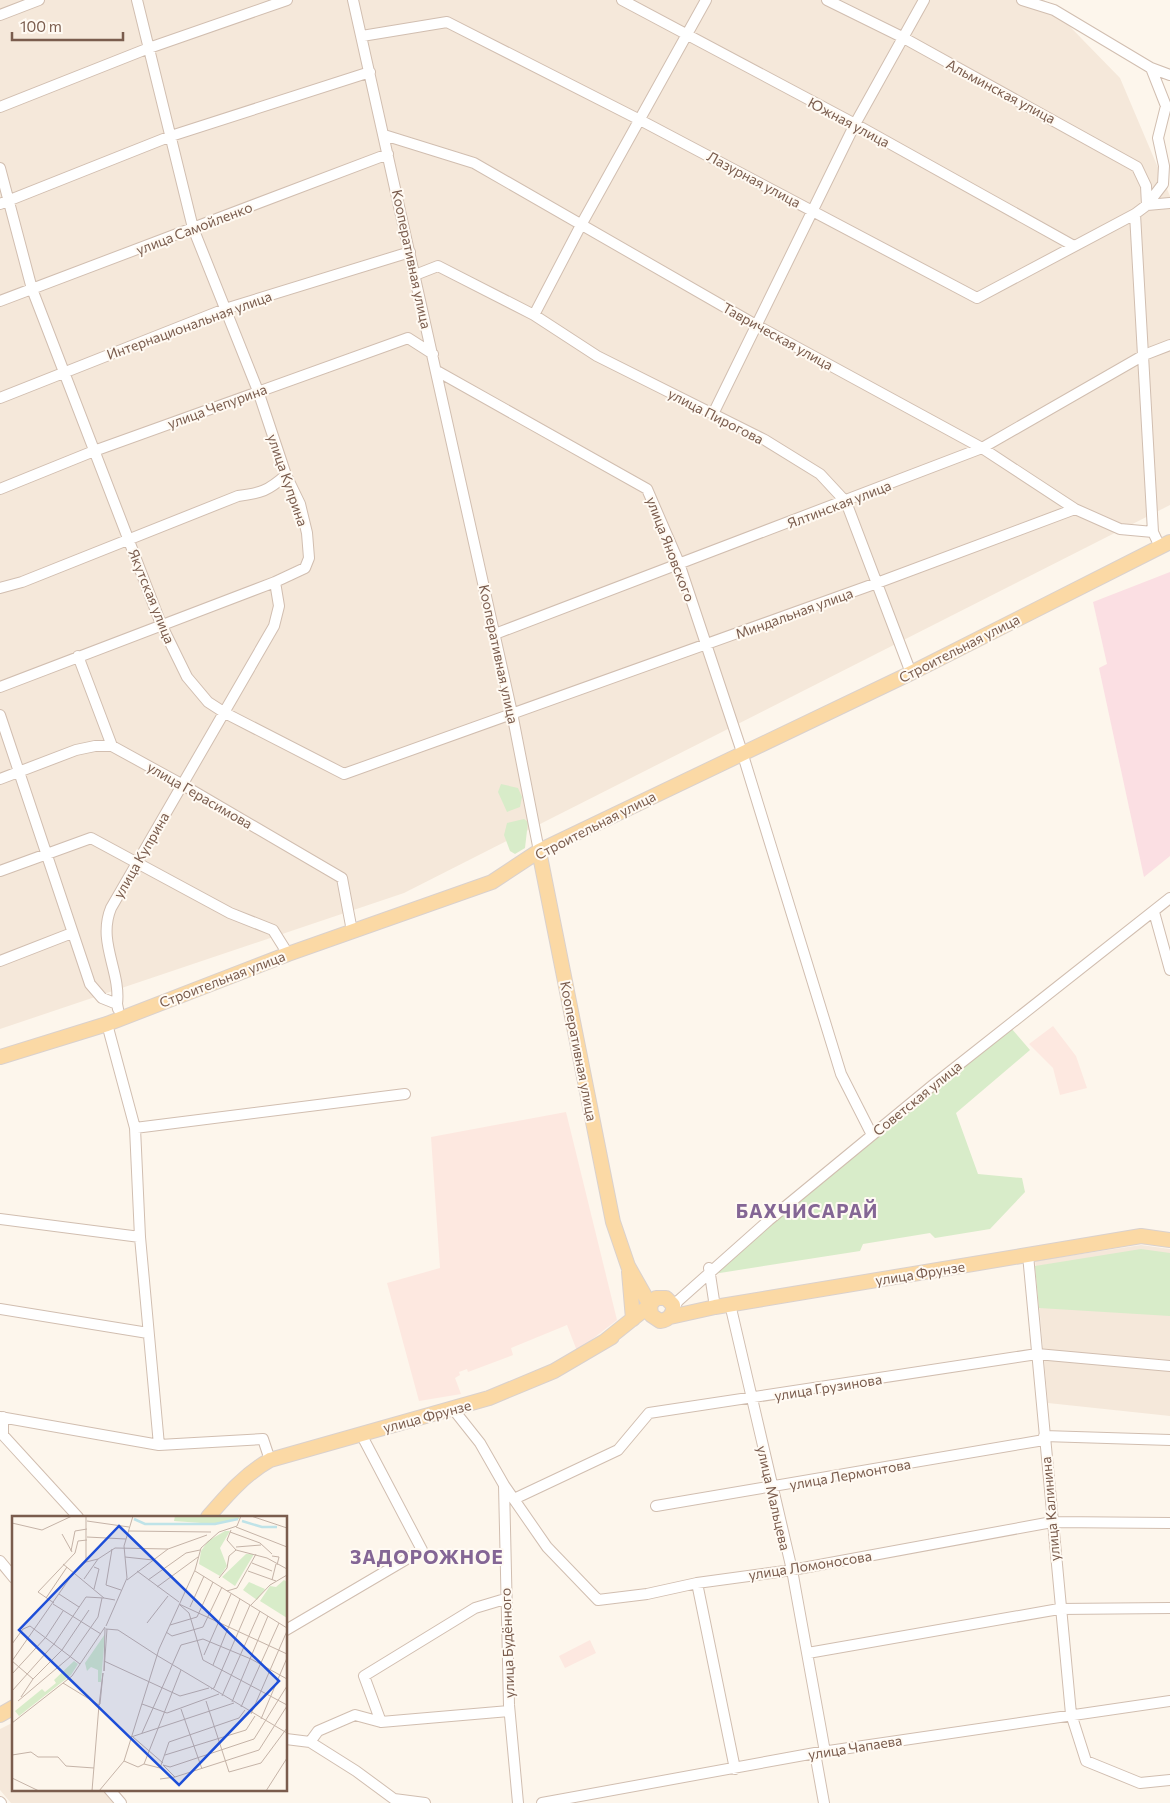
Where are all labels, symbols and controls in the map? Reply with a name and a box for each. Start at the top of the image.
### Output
scale bar [12,10,124,42]
text: 100 m [20,17,62,35]
street label: Альминская улица [944,55,1058,127]
street label: Южная улица [805,93,893,151]
street label: Лазурная улица [704,147,804,211]
street label: Кооперативная улица [389,188,435,330]
street label: улица Самойленко [133,198,255,258]
street label: Интернациональная улица [104,287,274,363]
street label: Таврическая улица [720,299,836,373]
street label: улица Чепурина [165,380,269,432]
street label: улица Пирогова [665,385,767,447]
street label: улица Куприна [264,432,312,528]
street label: Ялтинская улица [785,476,893,532]
street label: улица Яновского [643,494,699,604]
street label: Якутская улица [125,546,179,646]
street label: Кооперативная улица [476,583,522,725]
street label: Миндальная улица [733,584,855,642]
street label: Строительная улица [896,610,1022,686]
street label: улица Герасимова [144,758,256,832]
street label: Строительная улица [532,787,658,863]
street label: улица Куприна [109,809,173,901]
street label: Строительная улица [157,947,287,1011]
street label: Кооперативная улица [557,980,601,1122]
street label: Советская улица [869,1057,965,1139]
district label: БАХЧИСАРАЙ [736,1199,878,1222]
street label: улица Фрунзе [874,1258,966,1288]
street label: улица Грузинова [773,1370,883,1404]
street label: улица Фрунзе [381,1396,473,1436]
street label: улица Мальцева [754,1444,794,1552]
street label: улица Лермонтова [788,1455,912,1493]
street label: улица Калинина [1037,1456,1063,1562]
inset map [12,1516,288,1790]
district label: ЗАДОРОЖНОЕ [350,1545,504,1568]
street label: улица Ломоносова [747,1547,873,1583]
street label: улица Будённого [497,1587,517,1699]
street label: улица Чапаева [807,1731,903,1763]

